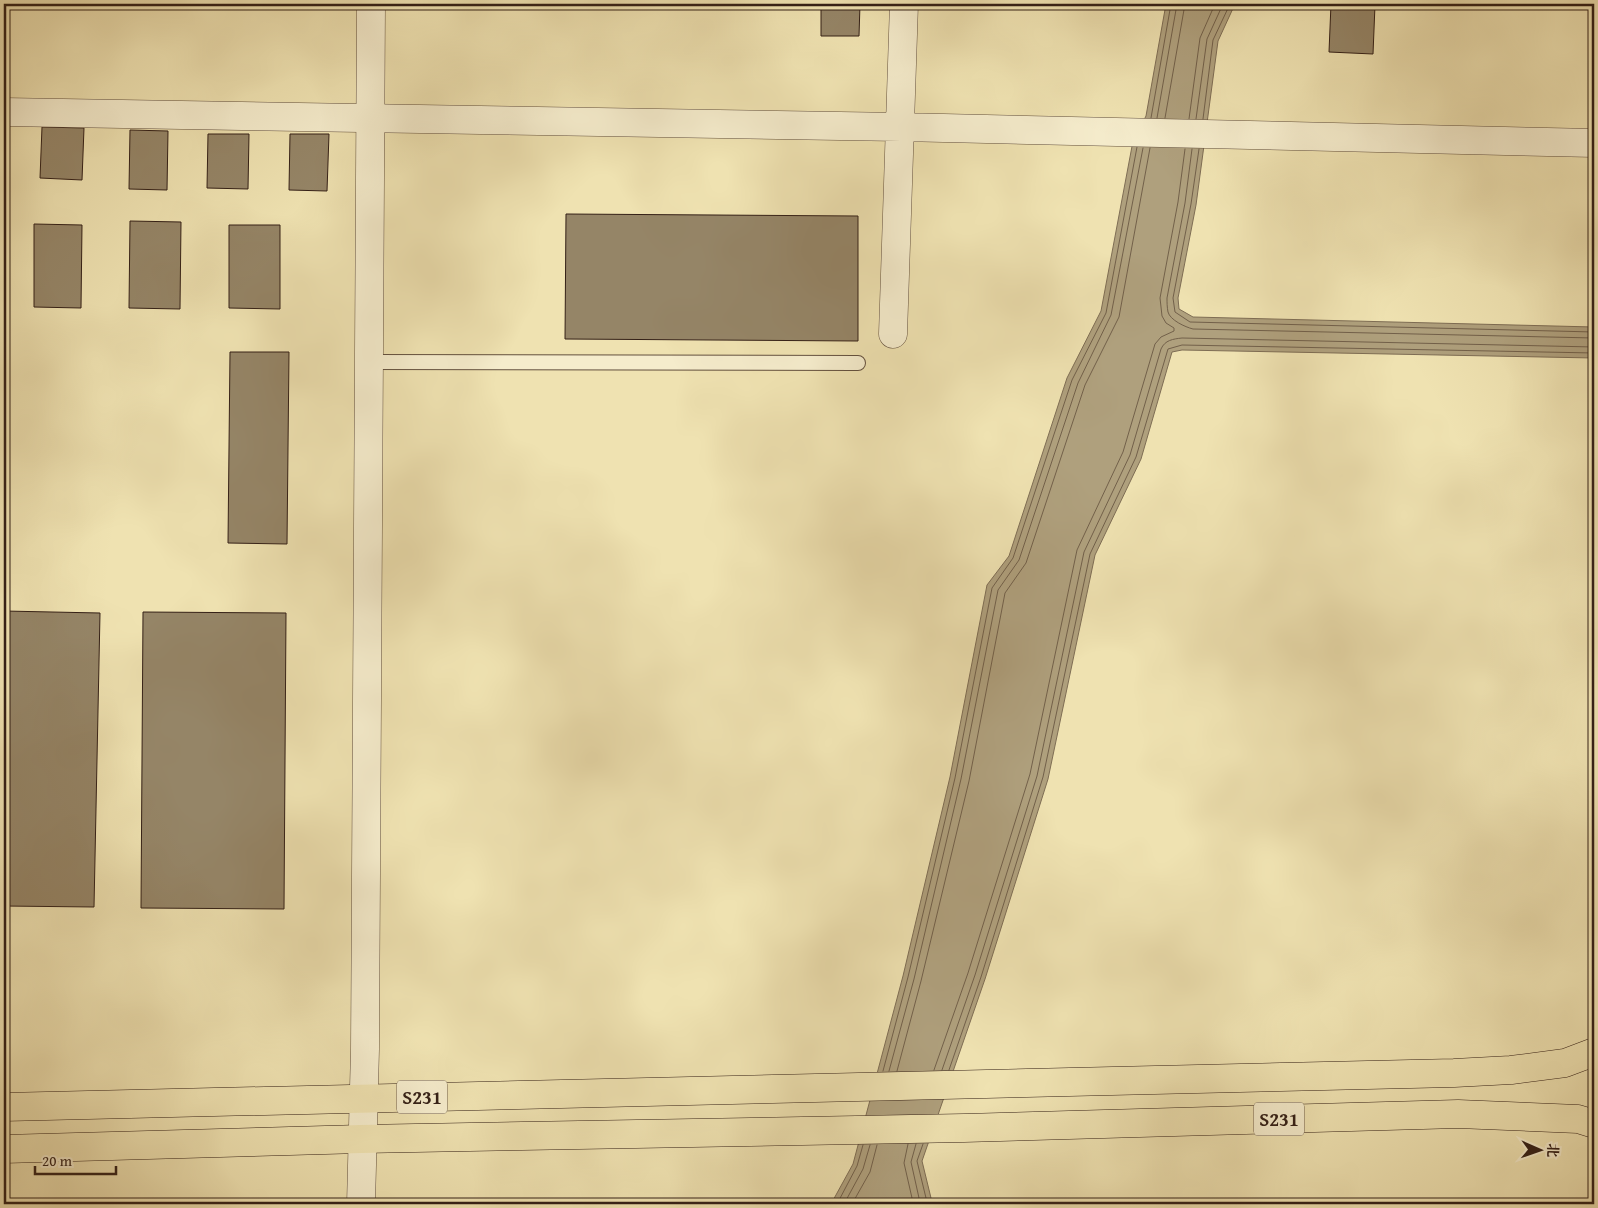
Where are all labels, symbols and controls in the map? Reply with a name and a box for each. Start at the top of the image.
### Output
road number: S231 [397,1080,447,1114]
road number: S231 [1254,1102,1304,1136]
north arrow [1516,1126,1566,1176]
scale bar [35,1143,116,1175]
text: 北 [1543,1143,1563,1158]
text: 20 m [42,1150,73,1171]

